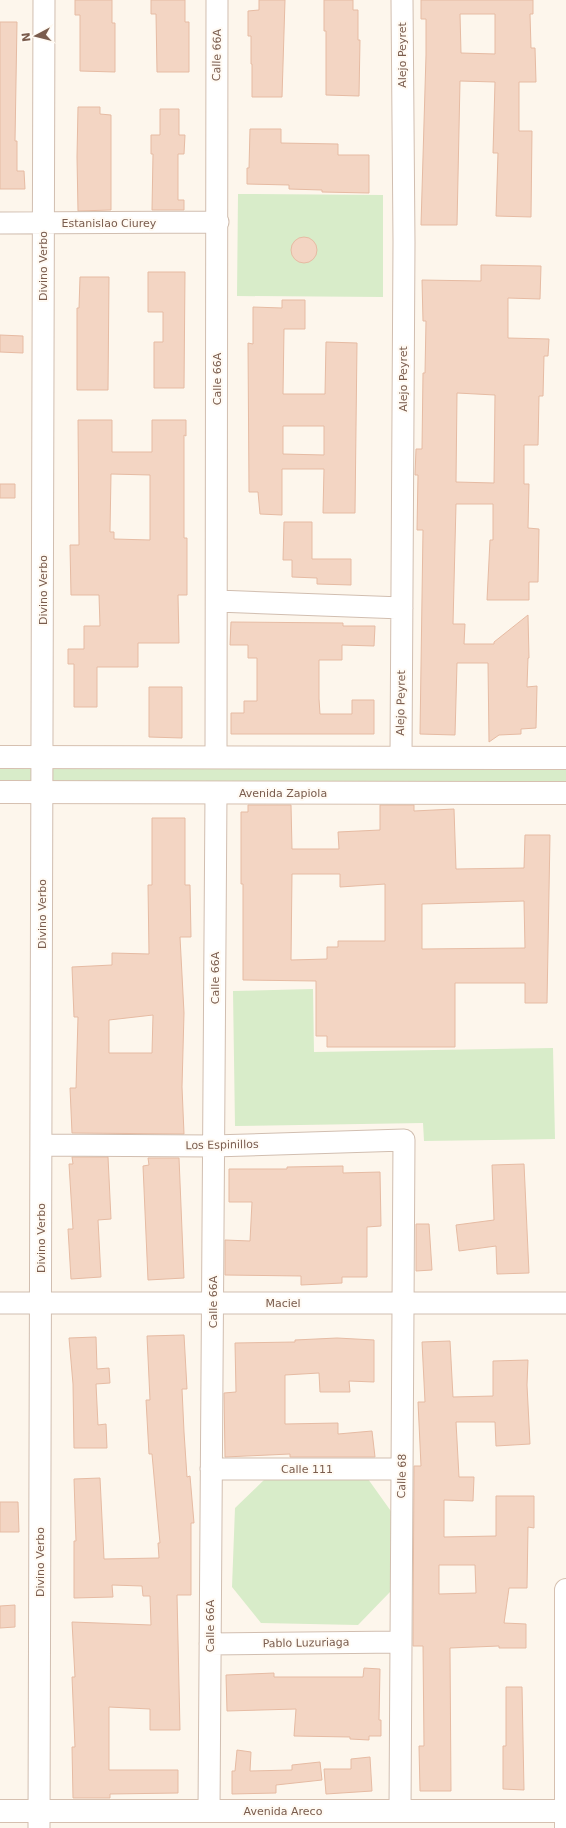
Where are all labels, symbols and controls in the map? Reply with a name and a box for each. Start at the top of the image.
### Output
north arrow [16,16,56,56]
street label: Alejo Peyret [396,22,409,88]
street label: Calle 66A [210,28,224,81]
text: N [20,32,34,43]
street label: Estanislao Ciurey [62,217,157,230]
street label: Divino Verbo [37,231,50,301]
street label: Alejo Peyret [397,346,410,412]
street label: Calle 66A [211,352,224,405]
street label: Divino Verbo [37,555,50,625]
street label: Alejo Peyret [394,669,408,736]
street label: Avenida Zapiola [239,787,327,800]
street label: Divino Verbo [36,879,49,949]
street label: Calle 66A [209,951,222,1004]
street label: Los Espinillos [185,1138,259,1152]
street label: Divino Verbo [35,1203,48,1273]
street label: Calle 66A [207,1275,220,1328]
street label: Maciel [265,1297,301,1310]
street label: Calle 68 [395,1453,409,1499]
street label: Calle 111 [281,1463,333,1476]
street label: Divino Verbo [34,1527,47,1597]
street label: Calle 66A [204,1599,217,1652]
street label: Pablo Luzuriaga [262,1636,350,1650]
street label: Avenida Areco [244,1805,323,1818]

